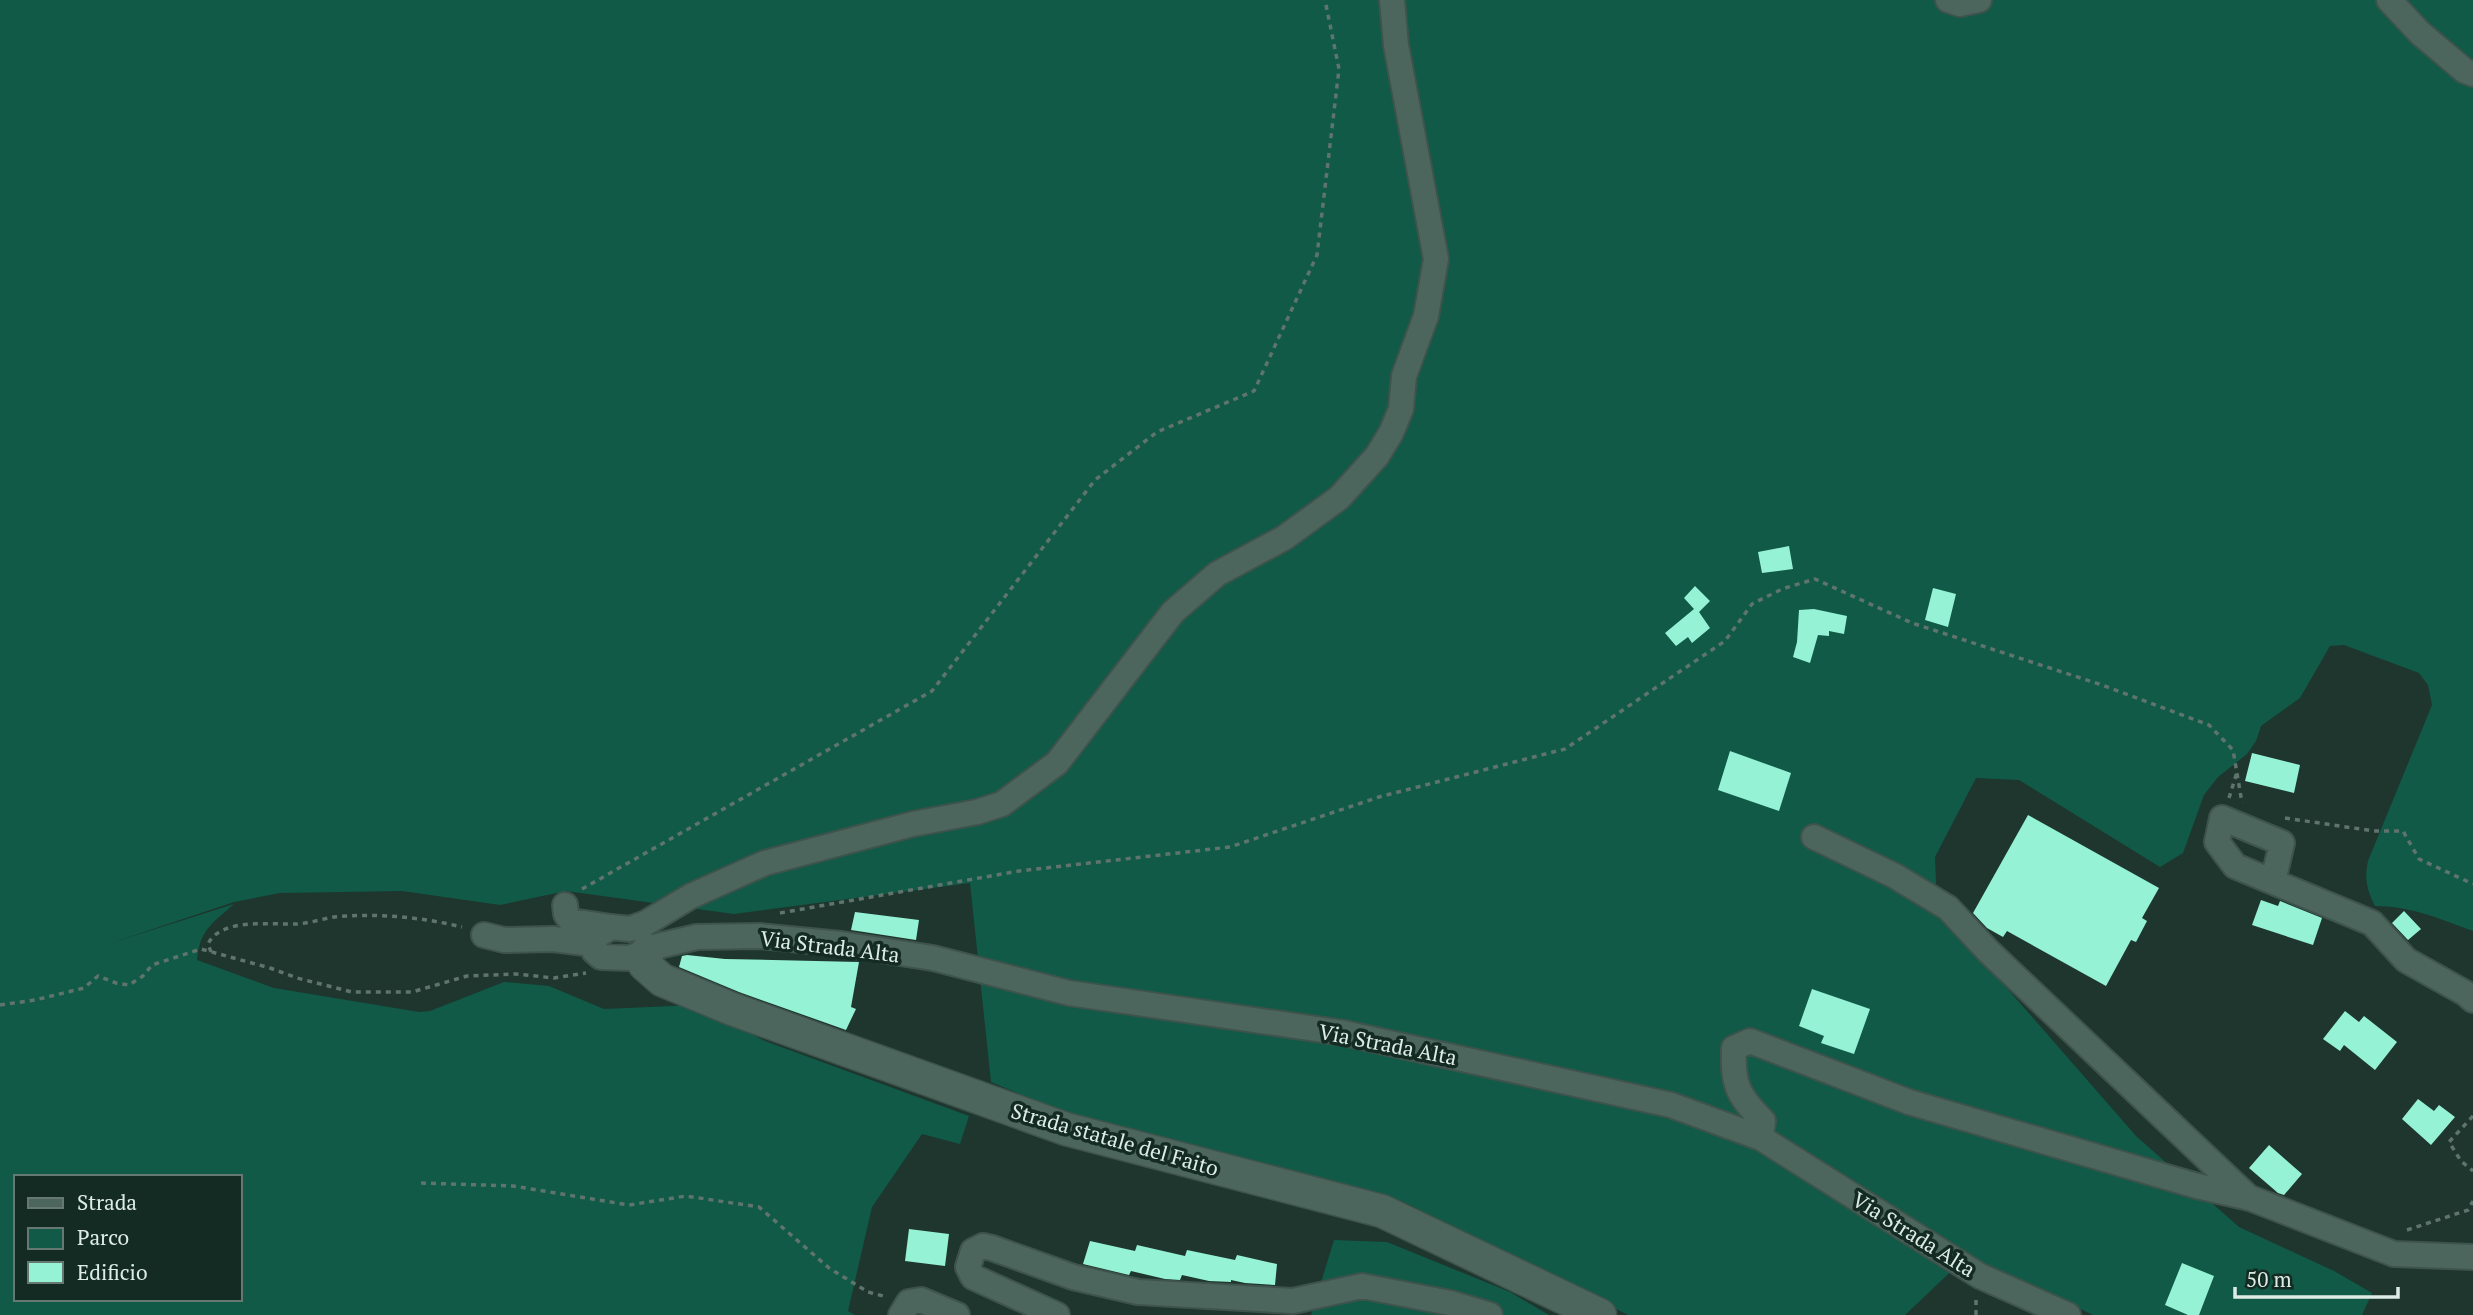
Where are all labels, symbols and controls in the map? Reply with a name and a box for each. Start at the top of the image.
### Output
street label: Via Strada Alta [759,924,902,968]
street label: Via Strada Alta [1317,1017,1460,1071]
street label: Strada statale del Faito [1008,1096,1222,1182]
legend [14,1175,242,1301]
street label: Via Strada Alta [1847,1185,1981,1283]
text: Strada [77,1188,137,1216]
text: Parco [77,1223,129,1251]
scale bar [2235,1256,2398,1300]
text: Edificio [77,1258,148,1286]
text: 50 m [2246,1265,2292,1293]

